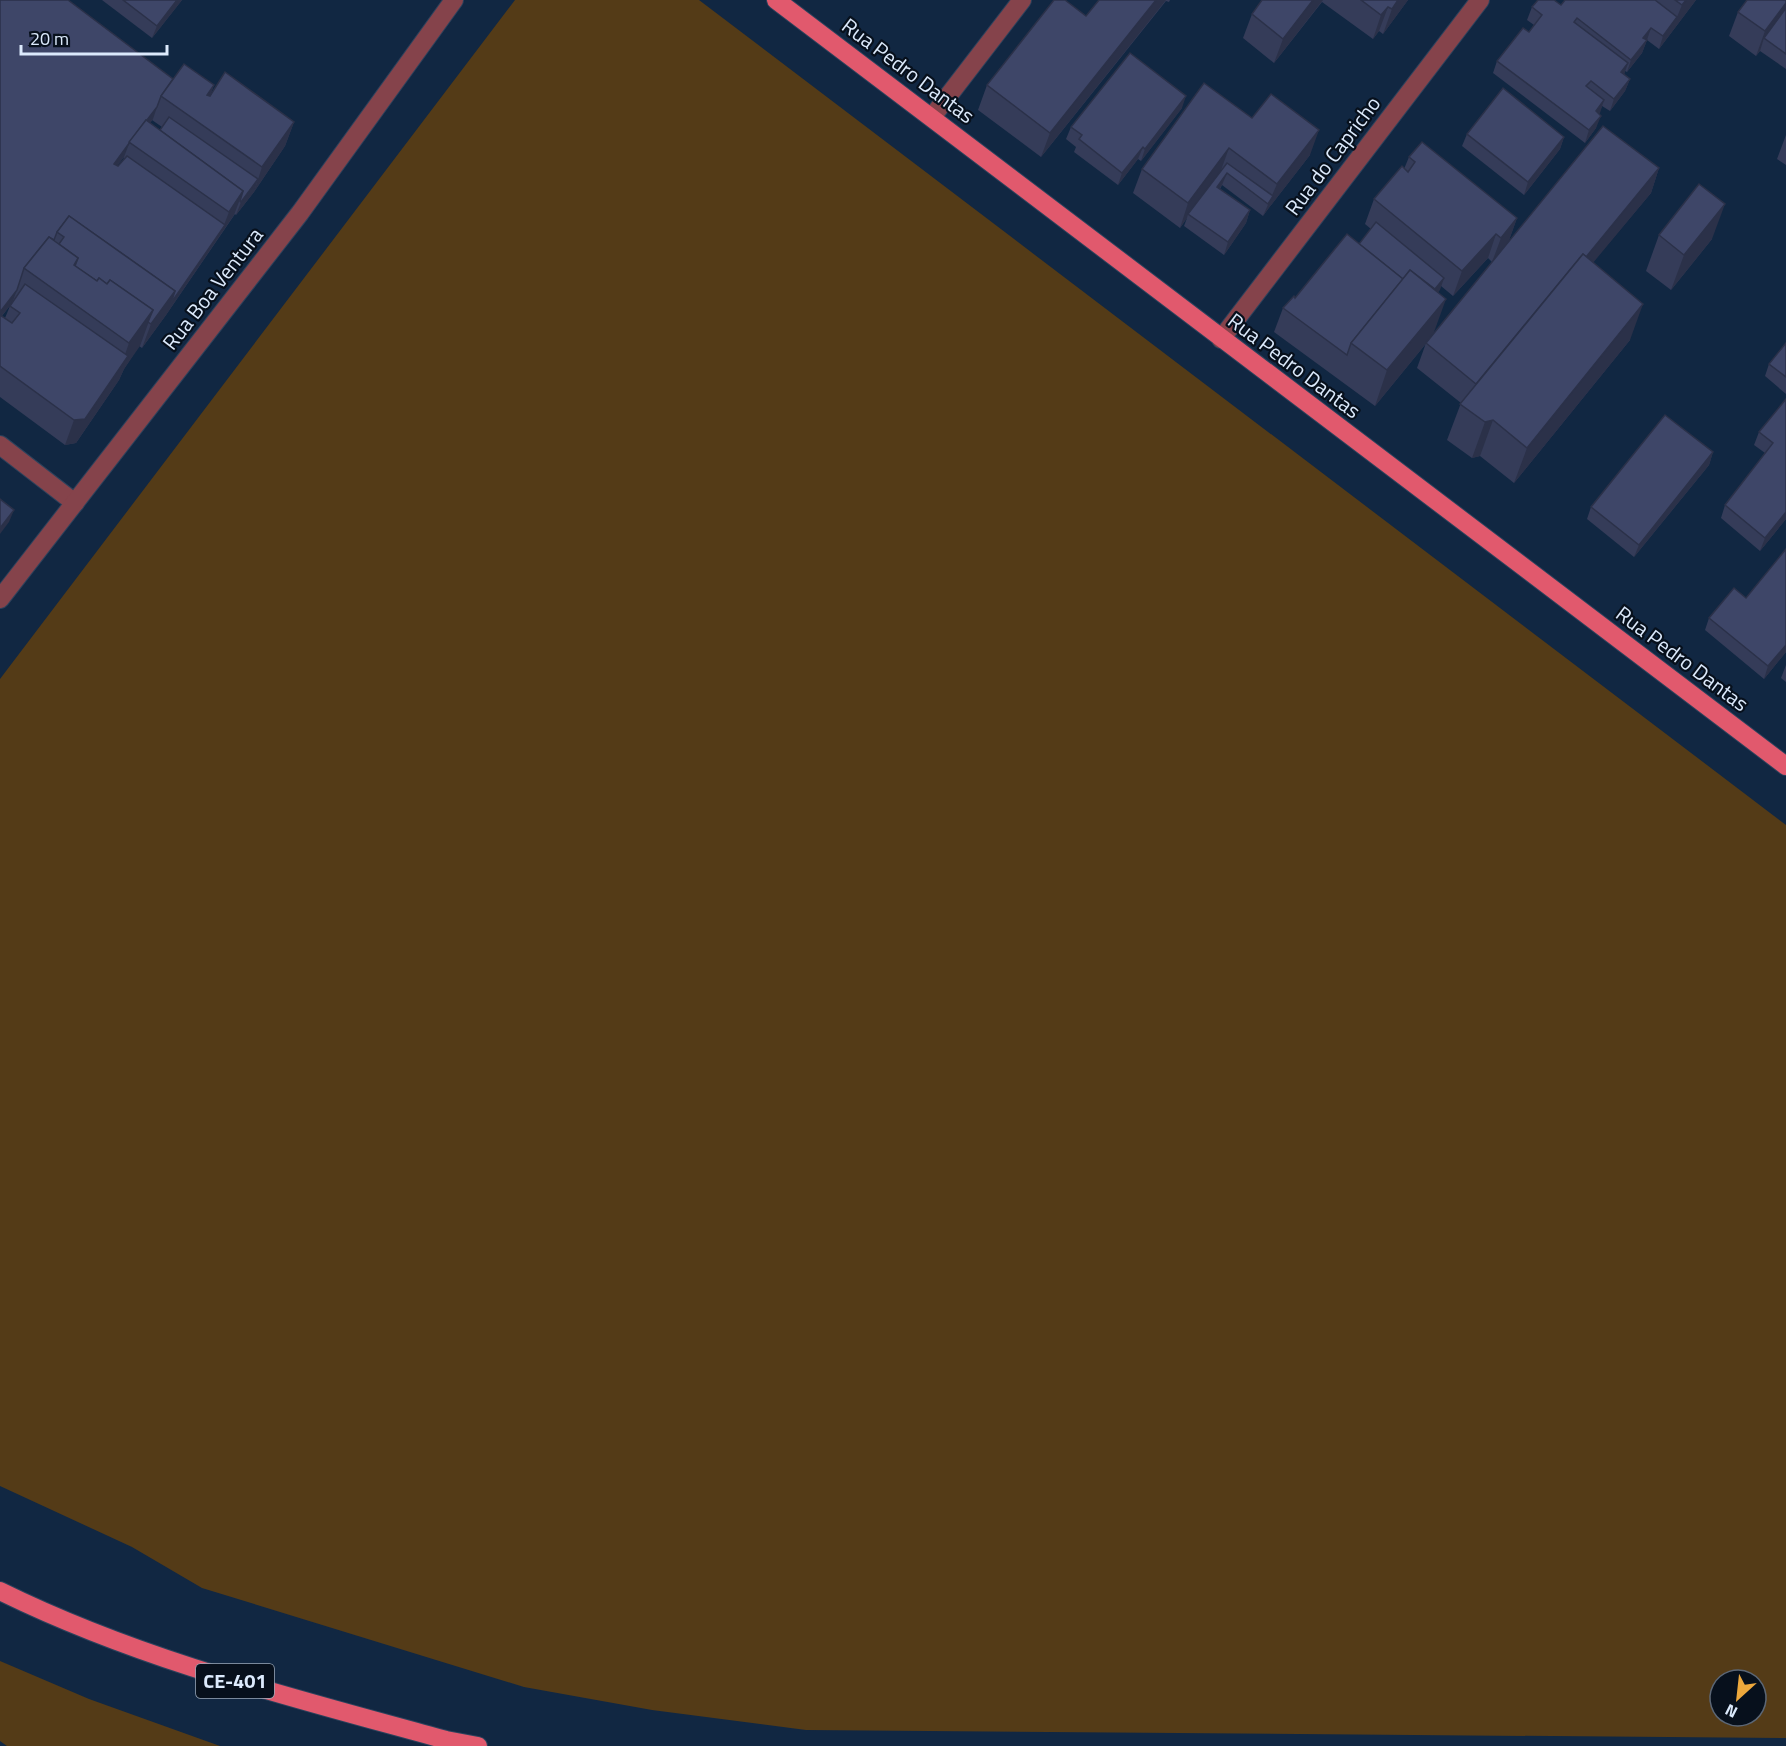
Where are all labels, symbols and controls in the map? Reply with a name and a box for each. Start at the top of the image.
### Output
street label: Rua Pedro Dantas [835,10,982,131]
scale bar [21,18,166,56]
text: 20 m [30,25,69,52]
street label: Rua do Capricho [1277,89,1388,222]
street label: Rua Boa Ventura [154,220,271,357]
street label: Rua Pedro Dantas [1221,305,1368,426]
street label: Rua Pedro Dantas [1609,598,1756,719]
road number: CE-401 [196,1664,274,1698]
north arrow [1708,1668,1768,1728]
text: N [1721,1698,1742,1725]

